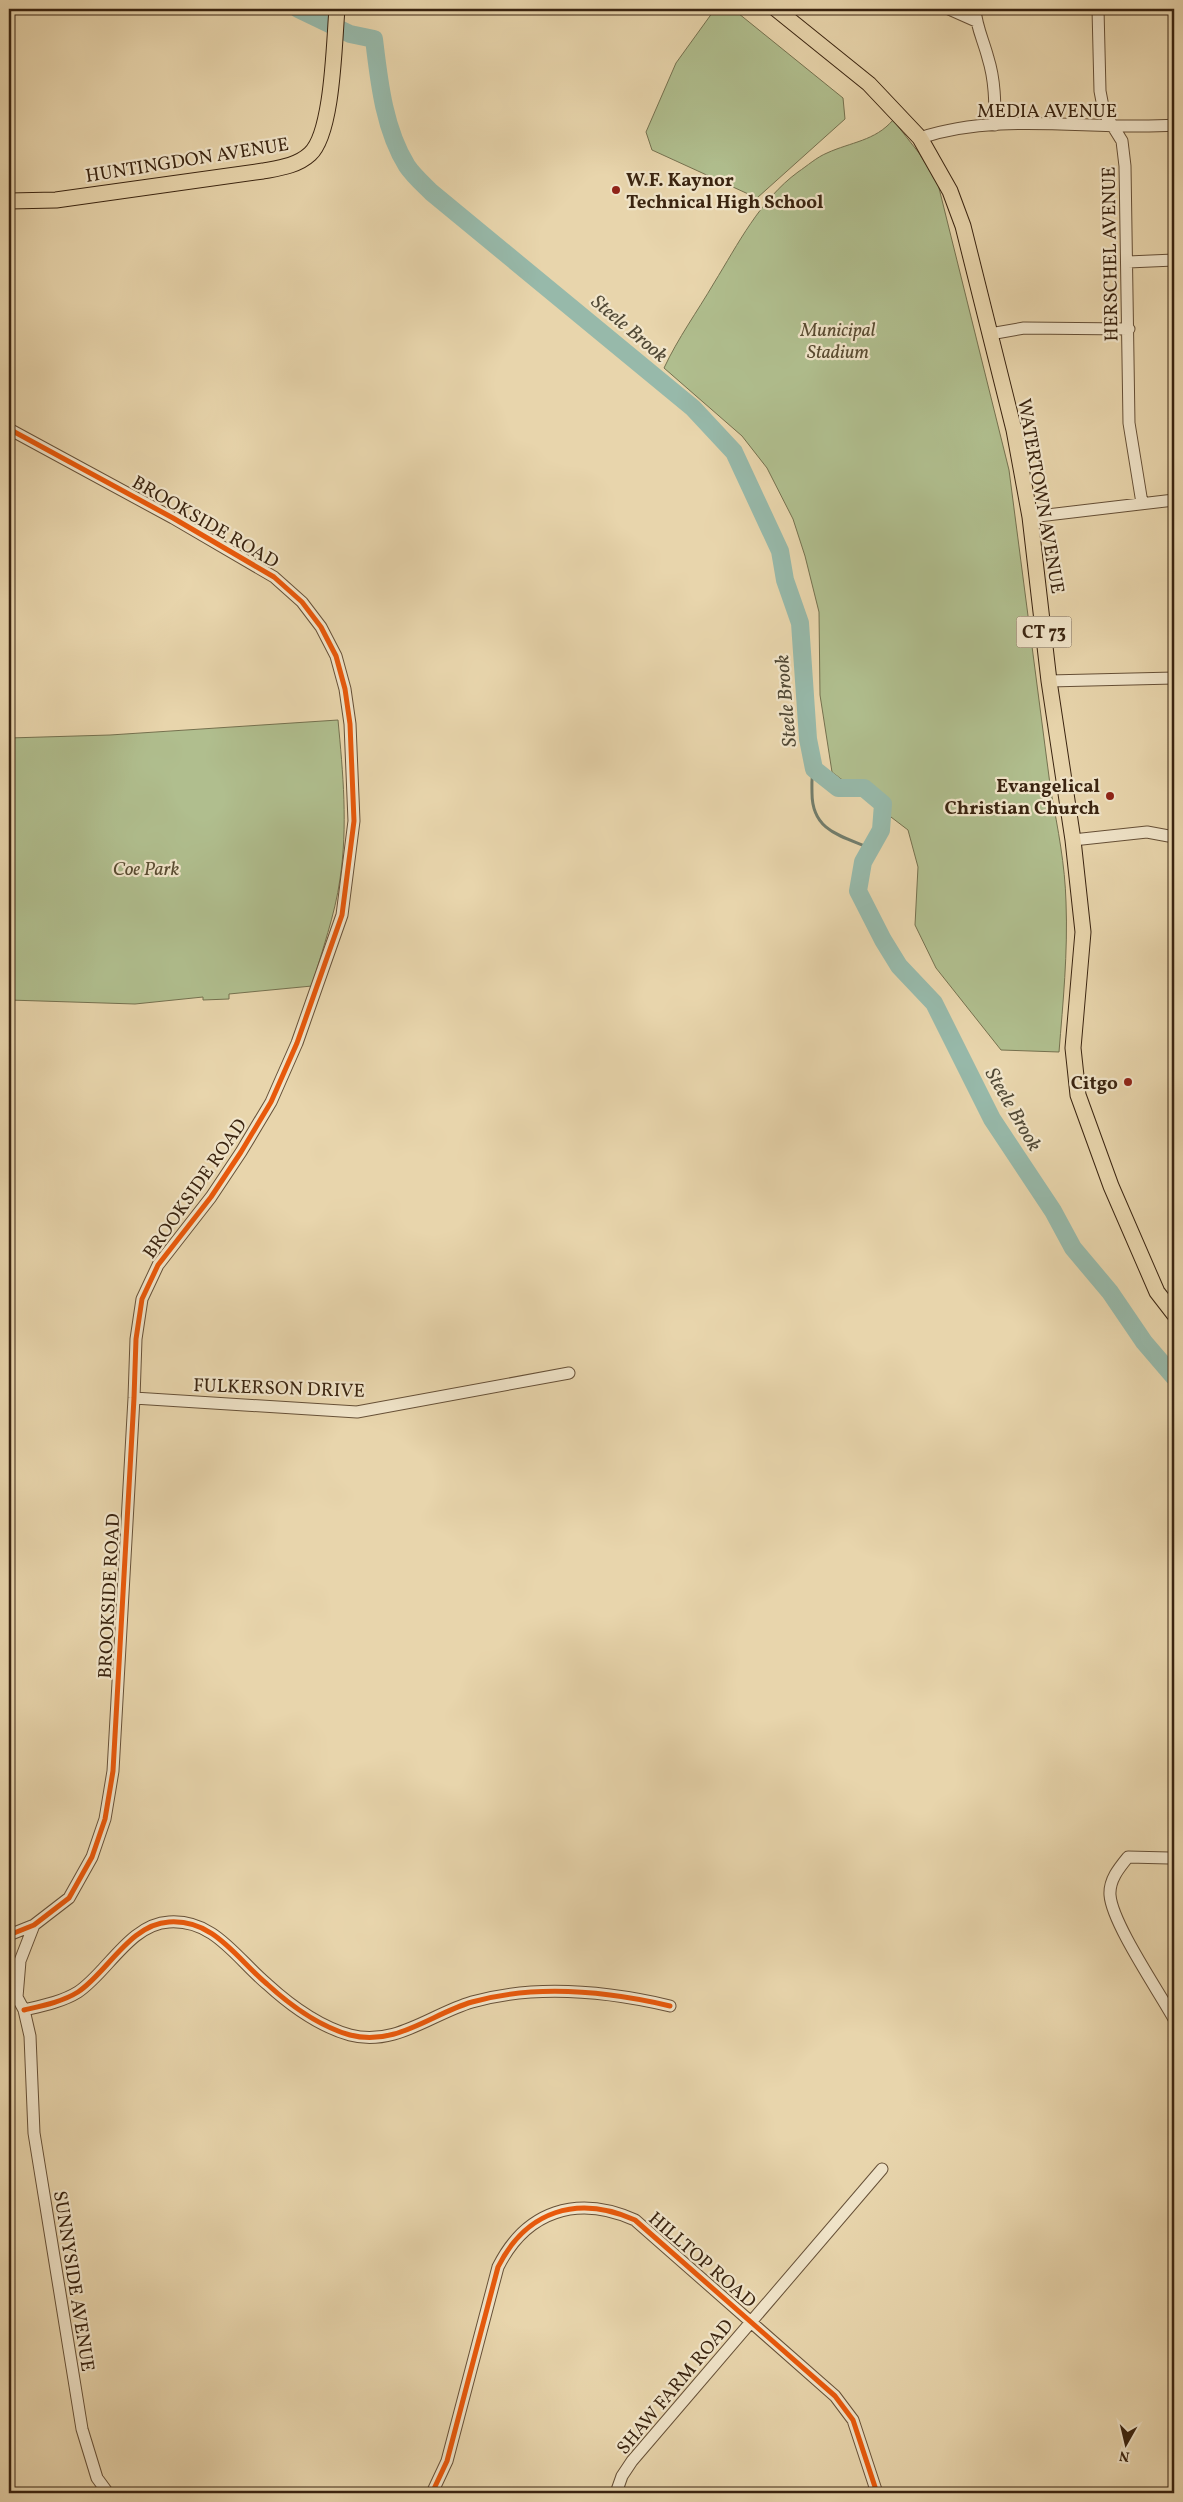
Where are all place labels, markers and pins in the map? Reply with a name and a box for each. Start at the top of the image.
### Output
place label: W.F. Kaynor Technical High School [626,168,824,216]
marker: W.F. Kaynor Technical High School [610,184,622,196]
place label: Evangelical Christian Church [945,774,1100,822]
marker: Evangelical Christian Church [1104,790,1116,802]
place label: Citgo [1071,1071,1118,1097]
marker: Citgo [1122,1076,1134,1088]

